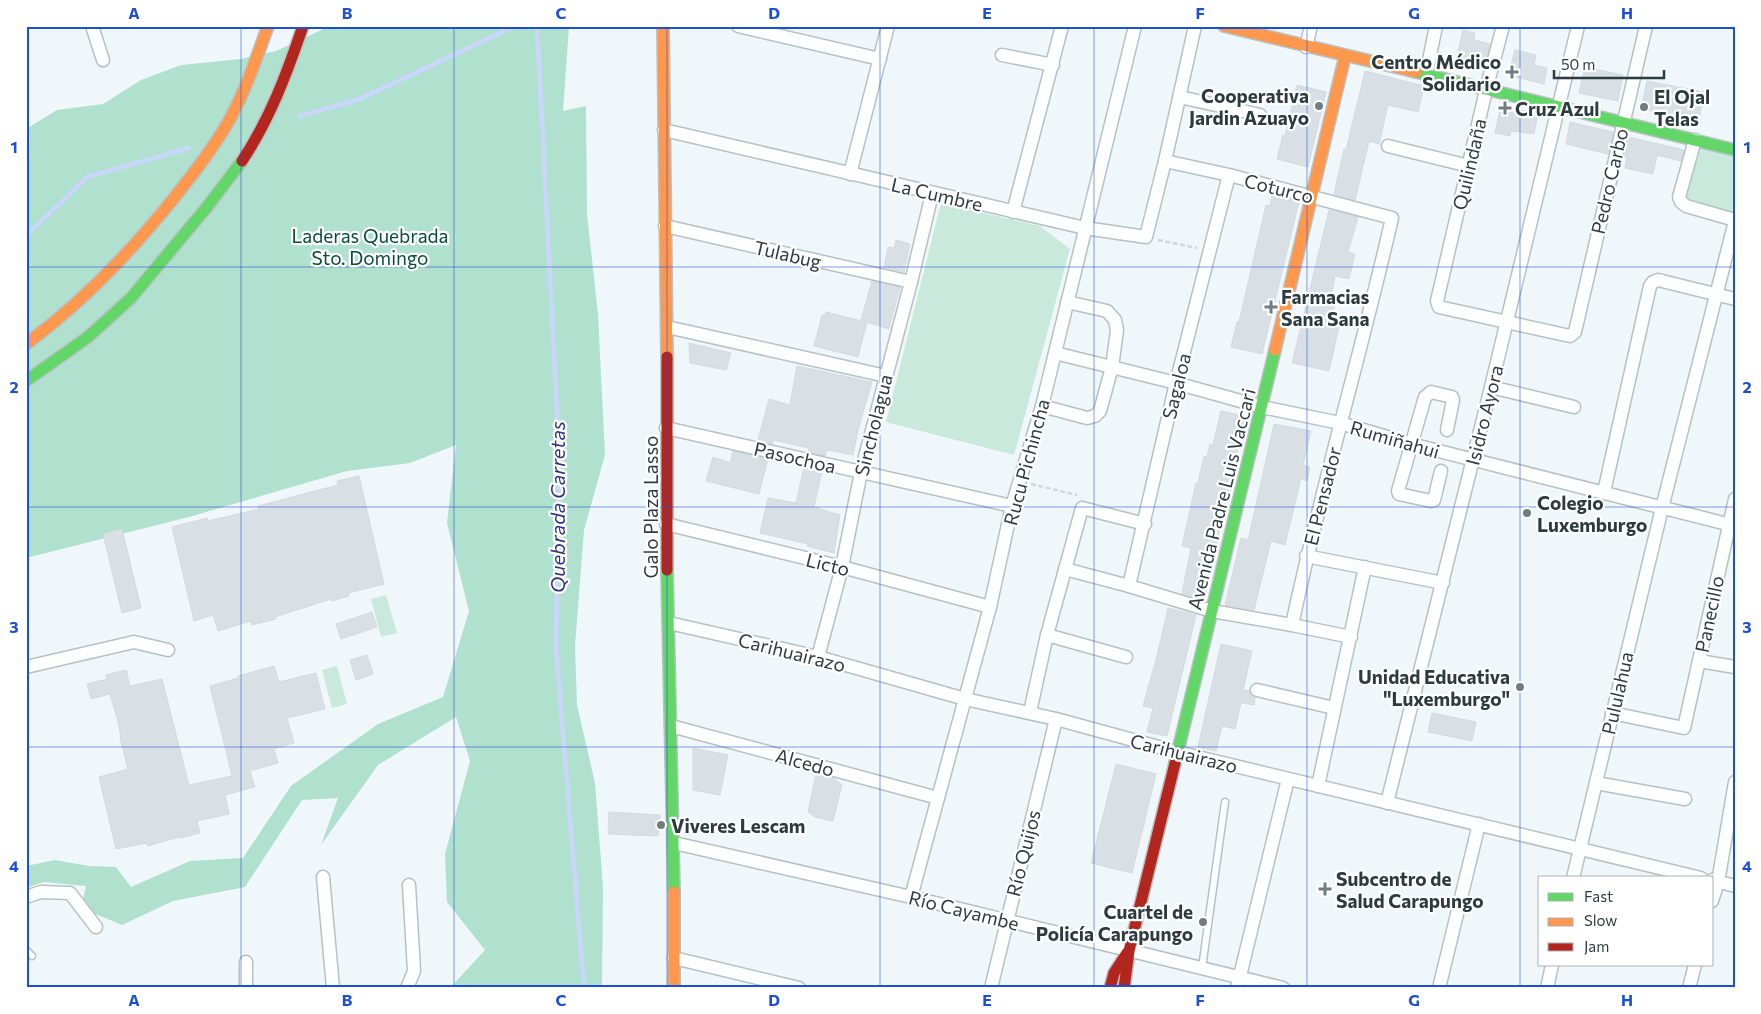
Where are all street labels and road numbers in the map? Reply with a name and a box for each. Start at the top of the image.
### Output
street label: Quilindaña [1447,116,1491,212]
street label: Pedro Carbo [1586,126,1632,236]
street label: Coturco [1242,168,1316,208]
street label: La Cumbre [889,172,985,216]
street label: Tulabug [752,235,824,273]
street label: Sagaloa [1157,351,1195,421]
street label: Isidro Ayora [1460,362,1508,468]
street label: Sincholagua [849,372,897,478]
street label: Avenida Padre Luis Vaccari [1182,386,1260,612]
street label: Rucu Pichincha [998,396,1054,528]
street label: Rumiñahui [1348,415,1442,463]
street label: Galo Plaza Lasso [639,436,662,578]
street label: Pasochoa [752,436,838,478]
street label: El Pensador [1299,444,1345,548]
street label: Licto [804,547,852,581]
street label: Panecillo [1690,573,1728,655]
street label: Carihuairazo [736,628,848,676]
street label: Pululahua [1596,649,1638,737]
street label: Carihuairazo [1128,729,1240,777]
street label: Alcedo [773,743,837,781]
street label: Río Quijos [1001,807,1045,899]
street label: Río Cayambe [907,885,1021,935]

